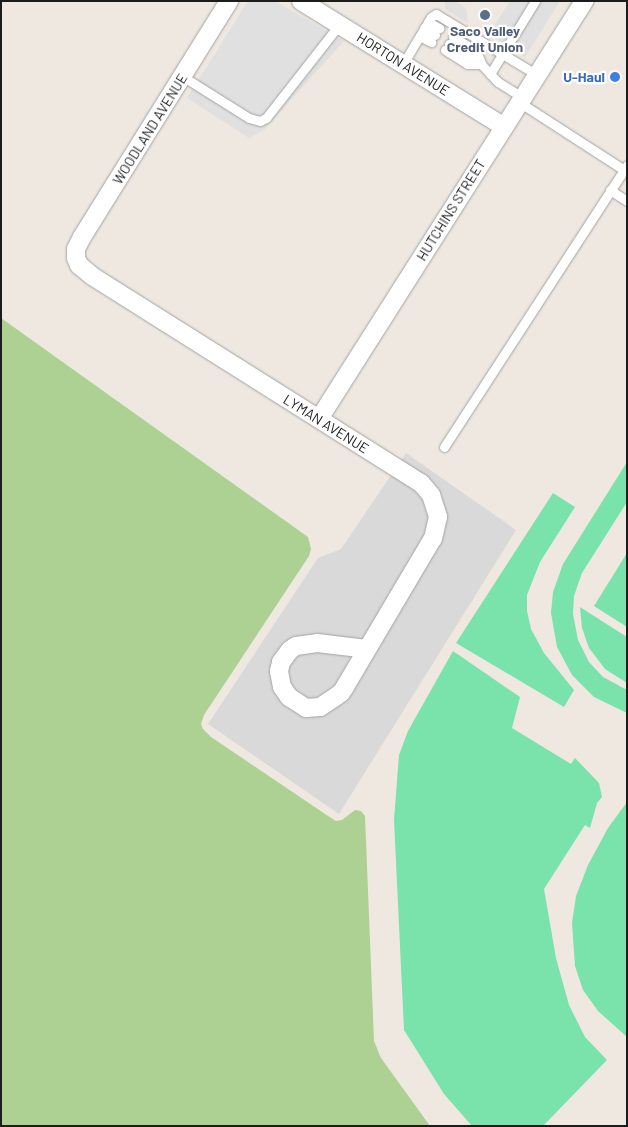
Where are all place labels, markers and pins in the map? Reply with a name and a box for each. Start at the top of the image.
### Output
marker: Saco Valley Credit Union [479,9,491,21]
place label: Saco Valley Credit Union [447,23,523,56]
place label: U-Haul [563,69,605,85]
marker: U-Haul [609,71,621,83]

